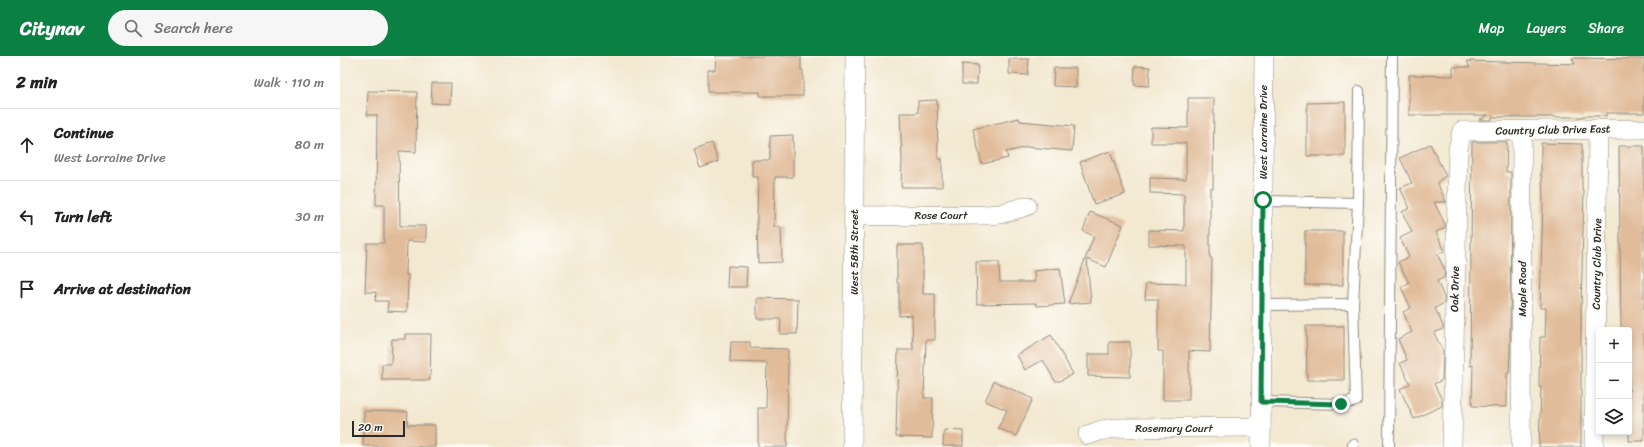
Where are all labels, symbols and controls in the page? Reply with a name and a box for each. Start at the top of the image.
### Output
search box [108,10,388,46]
text: Citynav [20,12,84,45]
text: Search here [154,15,233,41]
text: Map [1479,16,1504,41]
text: Layers [1526,16,1566,41]
text: Share [1588,16,1624,41]
icon: search [122,17,144,39]
text: 2 min [16,67,57,97]
text: Walk · 110 m [254,71,324,94]
street label: West Lorraine Drive [1254,84,1273,179]
street label: Country Club Drive East [1495,119,1611,141]
text: Continue [54,120,114,146]
text: 80 m [295,133,324,156]
icon: ahead [16,134,38,156]
text: West Lorraine Drive [54,146,166,169]
route start [1254,191,1272,209]
text: Turn left [54,204,112,230]
text: 30 m [295,205,324,228]
icon: left [16,206,38,228]
street label: Rose Court [915,206,968,225]
street label: West 58th Street [845,209,864,295]
street label: Country Club Drive [1587,217,1607,310]
street label: Maple Road [1513,260,1532,317]
street label: Oak Drive [1445,265,1465,312]
text: Arrive at destination [54,276,191,302]
icon: arrive [16,278,38,300]
map controls [1596,327,1632,435]
button: + [1596,327,1632,363]
button: − [1596,363,1632,399]
route end [1332,395,1350,413]
button: layers [1596,399,1632,435]
text: 20 m [358,418,383,437]
scale bar [352,419,405,438]
street label: Rosemary Court [1135,419,1213,438]

